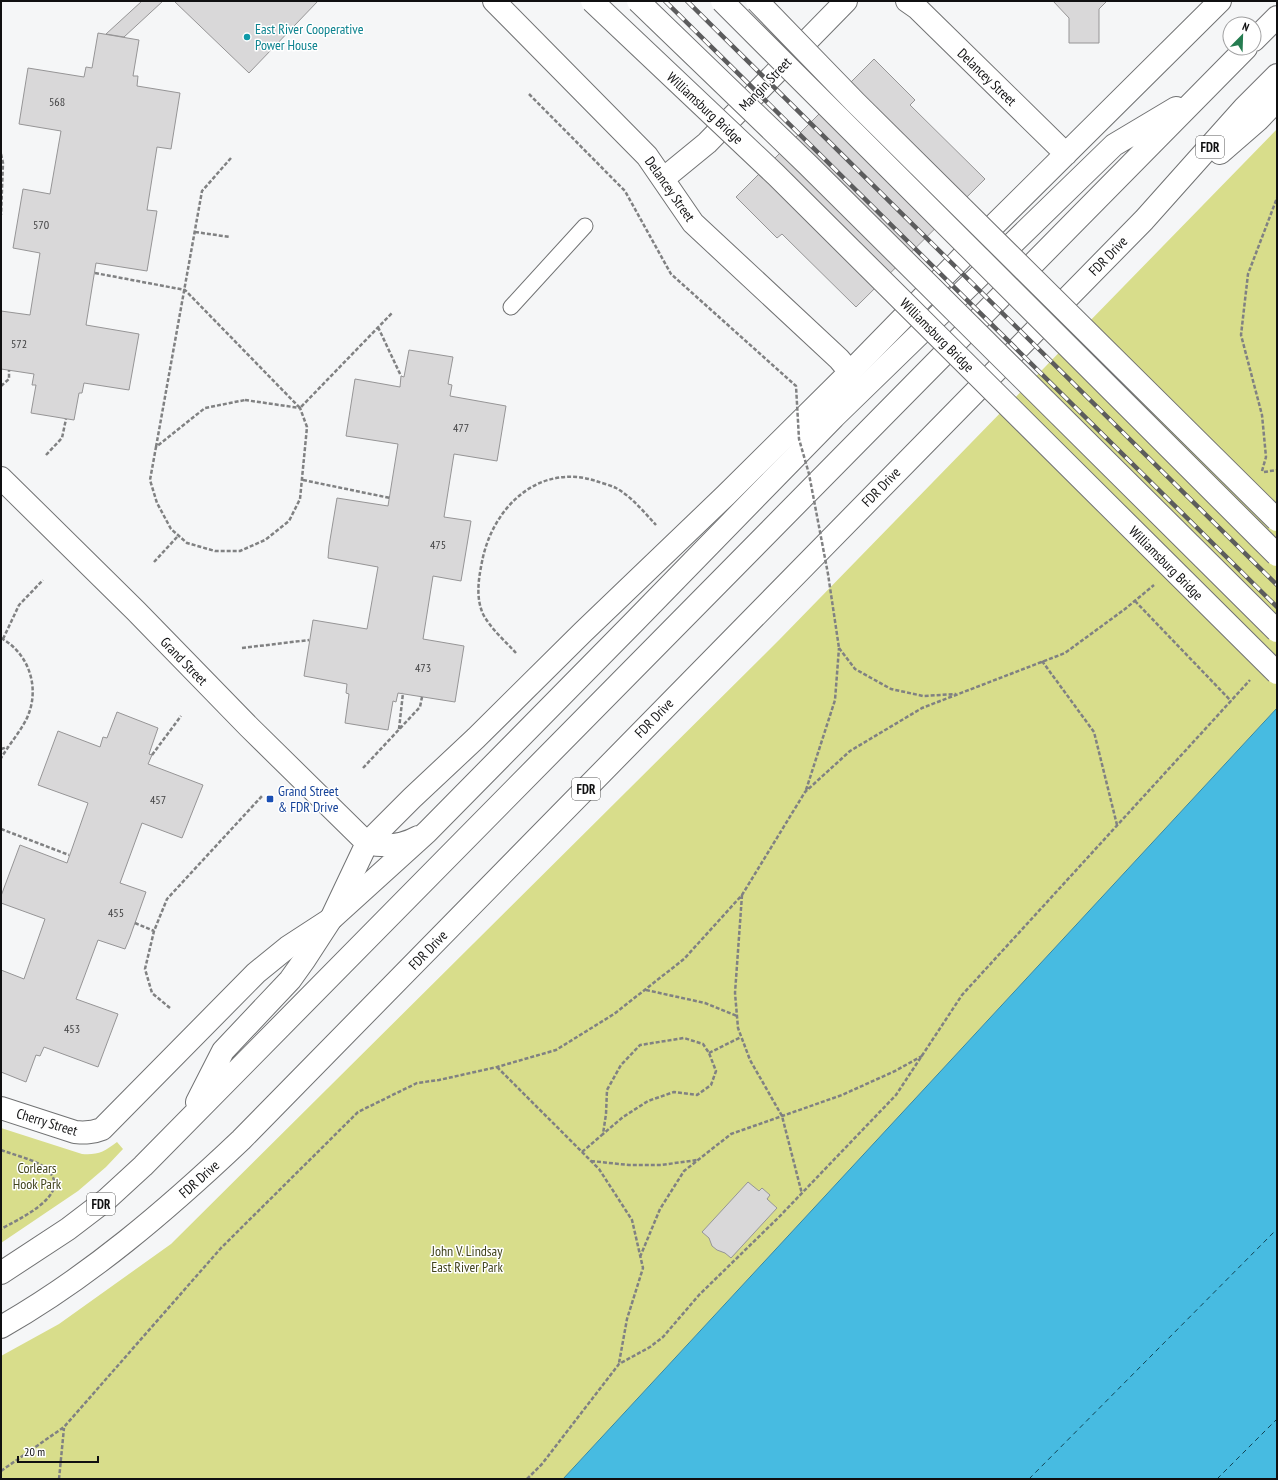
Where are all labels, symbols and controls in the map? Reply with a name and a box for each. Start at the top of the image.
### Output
north arrow [1222,16,1262,56]
text: N [1240,19,1251,34]
place label: East River Cooperative Power House [255,20,364,54]
marker: East River Cooperative Power House [242,32,252,42]
street label: Delancey Street [954,44,1020,110]
street label: Mangin Street [735,53,795,115]
street label: Williamsburg Bridge [663,68,747,148]
house number: 568 [49,94,65,109]
road number: FDR [1196,136,1224,158]
street label: Delancey Street [641,153,699,225]
house number: 570 [33,217,49,232]
street label: FDR Drive [1085,232,1131,280]
street label: Williamsburg Bridge [896,294,978,376]
house number: 572 [11,336,27,351]
house number: 477 [453,420,469,435]
street label: FDR Drive [858,463,904,511]
street label: Williamsburg Bridge [1125,522,1207,604]
house number: 475 [430,537,446,552]
street label: Grand Street [157,633,212,689]
house number: 473 [415,660,431,675]
street label: FDR Drive [631,694,677,742]
road number: FDR [572,778,600,800]
place label: Grand Street & FDR Drive [278,782,339,816]
house number: 457 [150,792,166,807]
marker: Grand Street & FDR Drive [265,794,275,804]
house number: 455 [108,905,124,920]
street label: FDR Drive [405,926,451,974]
house number: 453 [64,1021,80,1036]
street label: Cherry Street [14,1104,80,1140]
street label: FDR Drive [175,1156,223,1202]
park label: Corlears Hook Park [13,1159,62,1193]
road number: FDR [87,1193,115,1215]
park label: John V. Lindsay East River Park [431,1242,503,1276]
scale bar [18,1438,98,1464]
text: 20 m [24,1444,45,1459]

